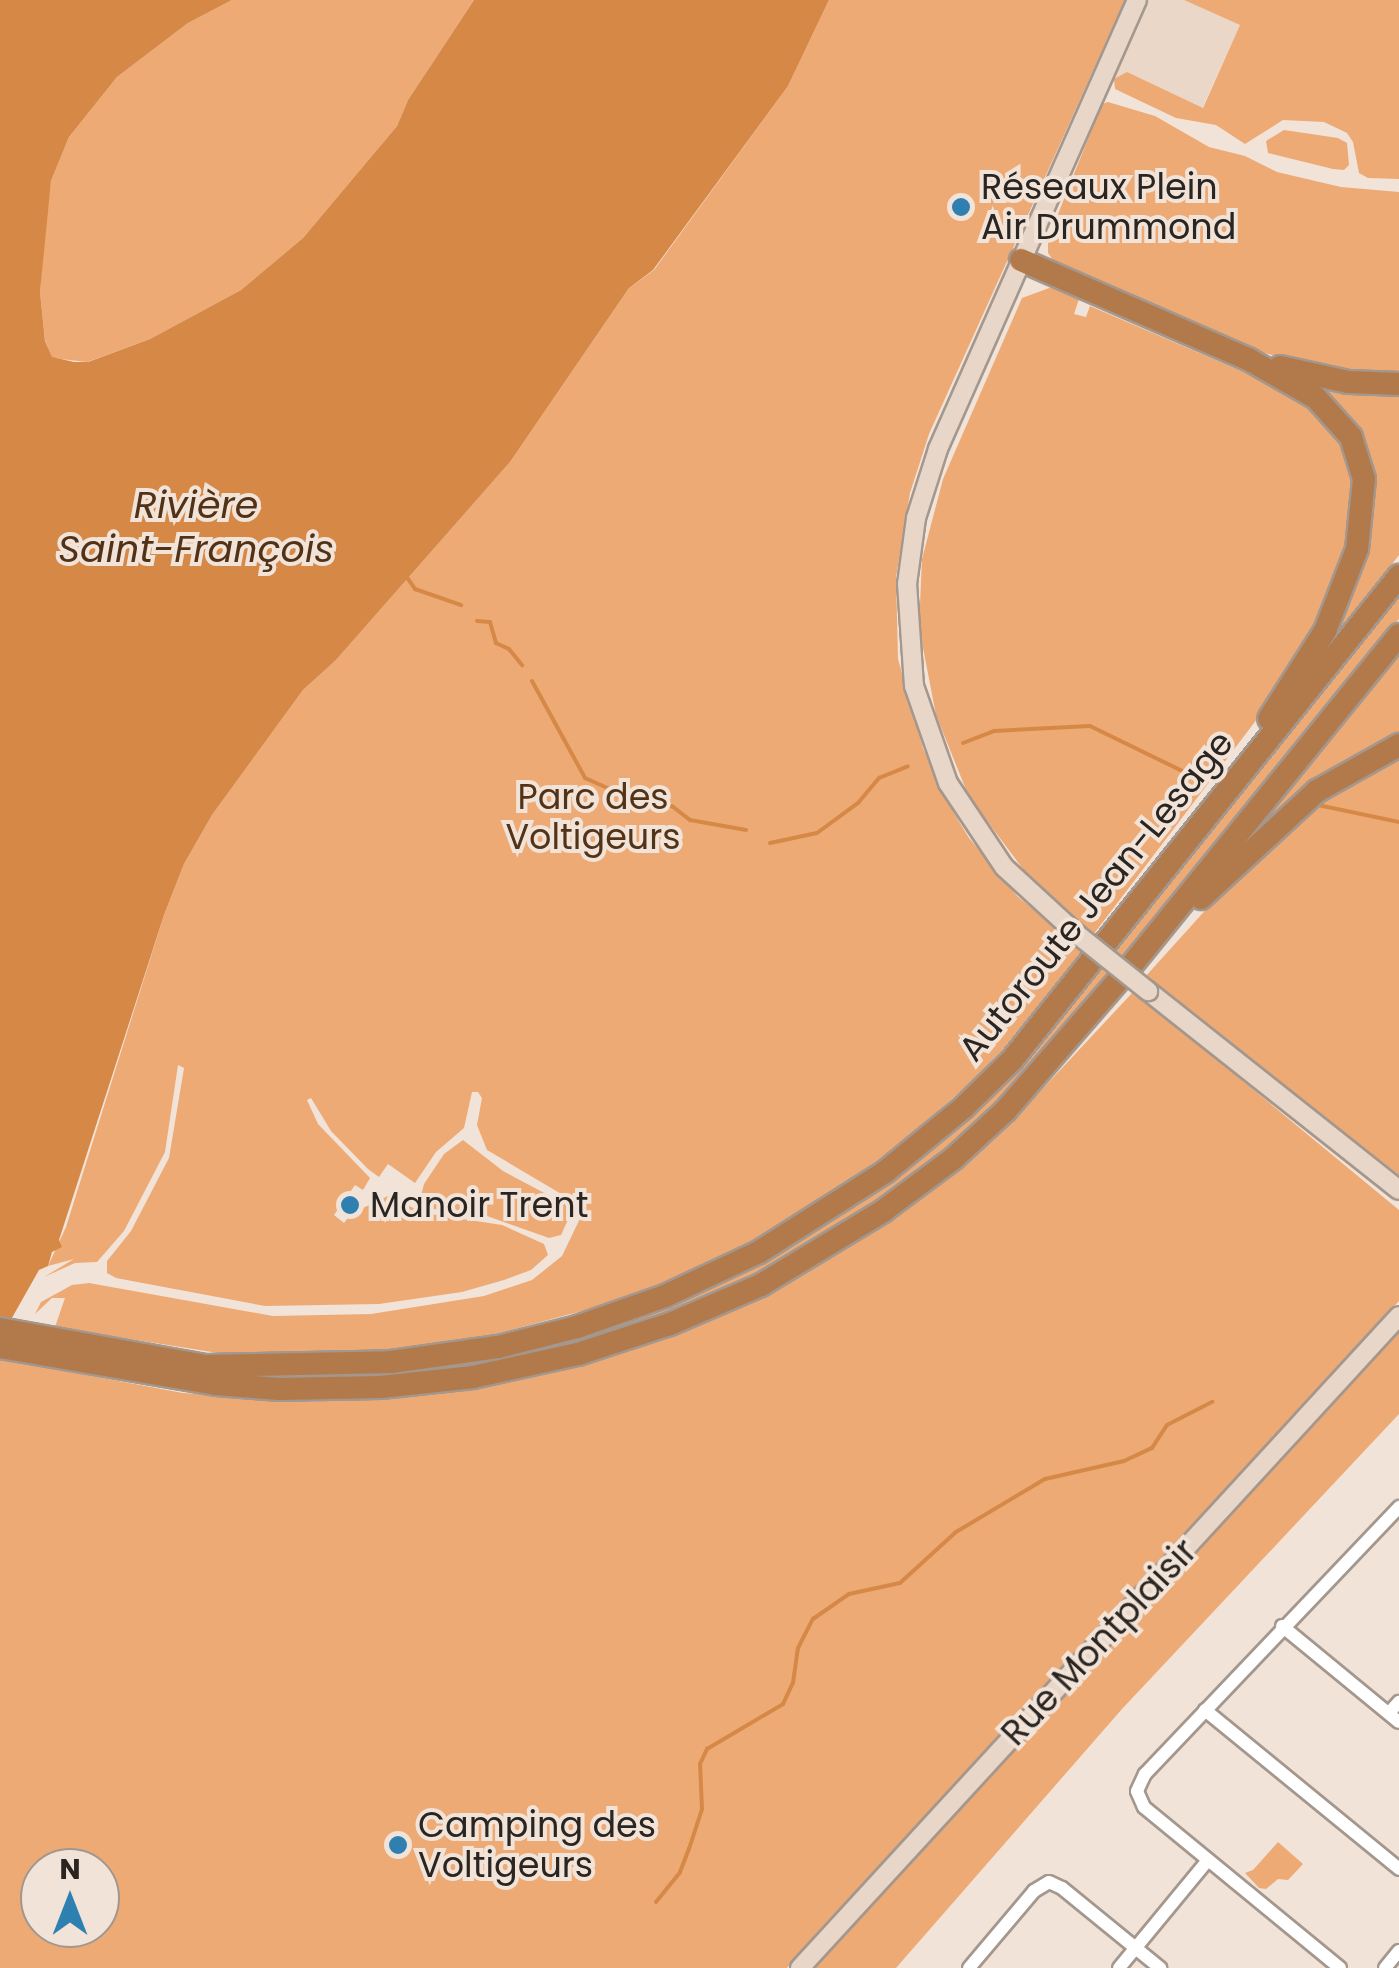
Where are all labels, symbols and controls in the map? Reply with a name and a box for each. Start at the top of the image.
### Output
place label: Réseaux Plein Air Drummond [981,166,1236,248]
marker: Réseaux Plein Air Drummond [950,196,972,218]
water label: Rivière Saint-François [58,482,334,572]
street label: Autoroute Jean-Lesage [950,723,1242,1069]
park label: Parc des Voltigeurs [505,776,681,858]
place label: Manoir Trent [370,1184,588,1226]
marker: Manoir Trent [339,1194,361,1216]
street label: Rue Montplaisir [993,1530,1205,1754]
place label: Camping des Voltigeurs [418,1804,656,1886]
marker: Camping des Voltigeurs [387,1834,409,1856]
north arrow [20,1848,120,1948]
text: N [59,1850,81,1889]

